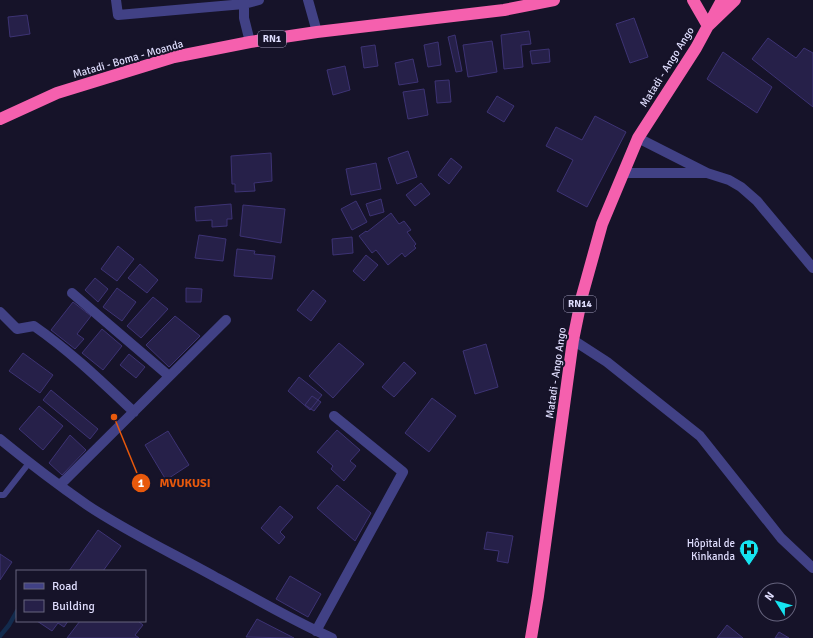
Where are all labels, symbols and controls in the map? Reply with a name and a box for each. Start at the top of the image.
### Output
street label: Matadi - Ango Ango [637,24,697,110]
road number: RN1 [258,31,286,47]
street label: Matadi - Boma - Moanda [71,37,185,81]
road number: RN14 [564,296,596,312]
street label: Matadi - Ango Ango [543,326,569,420]
callout: MVUKUSI [131,471,219,495]
text: 1 [138,476,145,491]
text: MVUKUSI [159,476,211,491]
place label: Hôpital de Kinkanda [687,537,735,563]
hospital icon: Hôpital de Kinkanda [738,538,760,566]
legend [16,570,146,622]
text: Road [52,579,78,594]
north arrow [757,582,797,622]
text: N [762,589,777,603]
text: Building [52,599,95,614]

